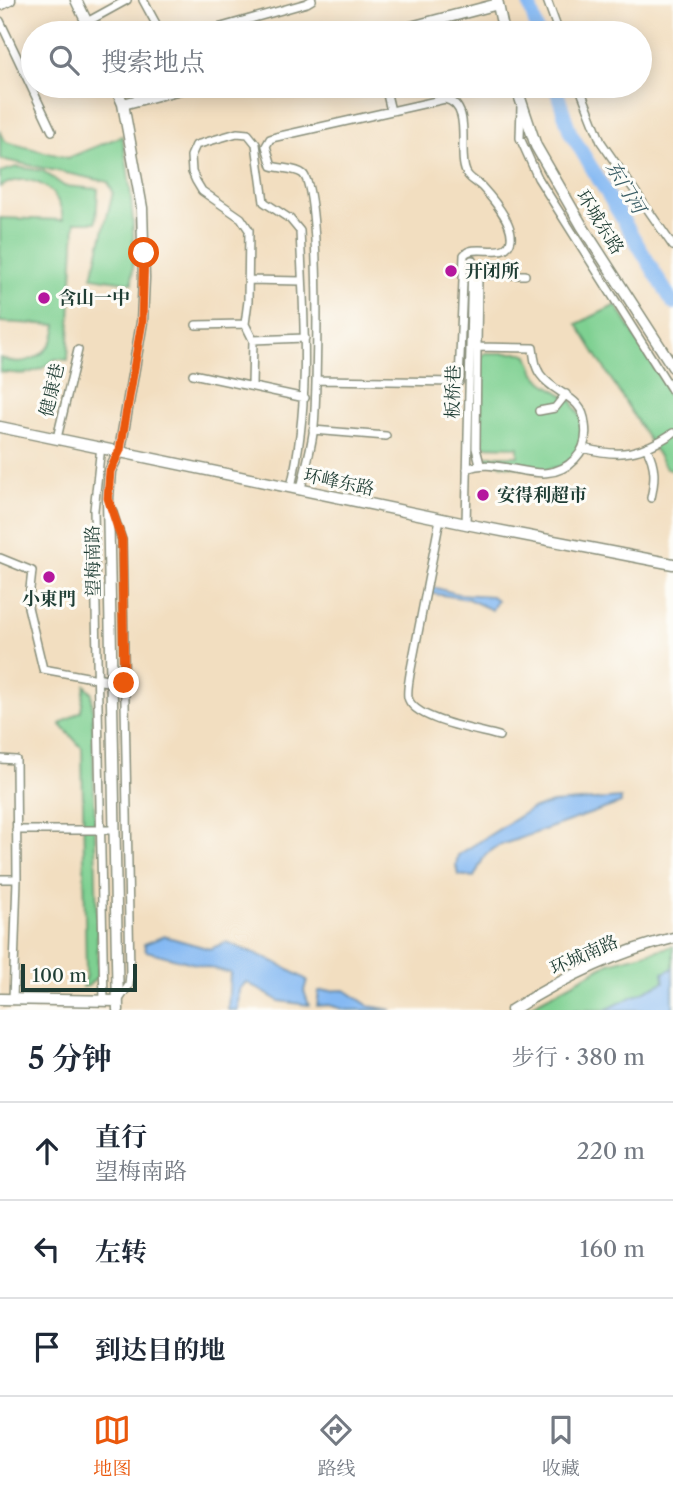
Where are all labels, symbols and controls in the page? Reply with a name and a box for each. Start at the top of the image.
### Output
search box [21,21,652,98]
icon: search [45,41,83,79]
text: 搜索地点 [101,46,205,78]
water label: 东门河 [601,157,652,220]
street label: 环城东路 [572,186,628,258]
route start [128,237,159,268]
place label: 开闭所 [465,260,520,282]
marker: 开闭所 [443,263,459,279]
place label: 含山一中 [58,287,130,309]
marker: 含山一中 [36,290,52,306]
street label: 健康巷 [35,361,69,419]
street label: 板桥巷 [442,365,464,419]
street label: 环峰东路 [301,464,377,500]
place label: 安得利超市 [497,484,587,506]
marker: 安得利超市 [475,487,491,503]
street label: 望梅南路 [81,525,105,597]
marker: 小東門 [41,569,57,585]
place label: 小東門 [22,588,76,610]
route end [108,667,139,698]
street label: 环城南路 [547,930,621,980]
scale bar [21,961,136,993]
text: 100 m [32,964,87,987]
text: 5 分钟 [28,1040,112,1077]
text: 步行 · 380 m [512,1043,645,1071]
text: 直行 [95,1121,147,1153]
icon: ahead [28,1132,66,1170]
text: 220 m [576,1137,645,1165]
text: 望梅南路 [95,1157,187,1185]
icon: left [28,1230,66,1268]
text: 160 m [580,1235,645,1263]
text: 左转 [95,1236,147,1268]
icon: arrive [28,1328,66,1366]
text: 到达目的地 [95,1334,225,1366]
tab: 地图 [93,1411,131,1480]
tab: 路线 [317,1411,356,1480]
tab: 收藏 [542,1411,580,1480]

